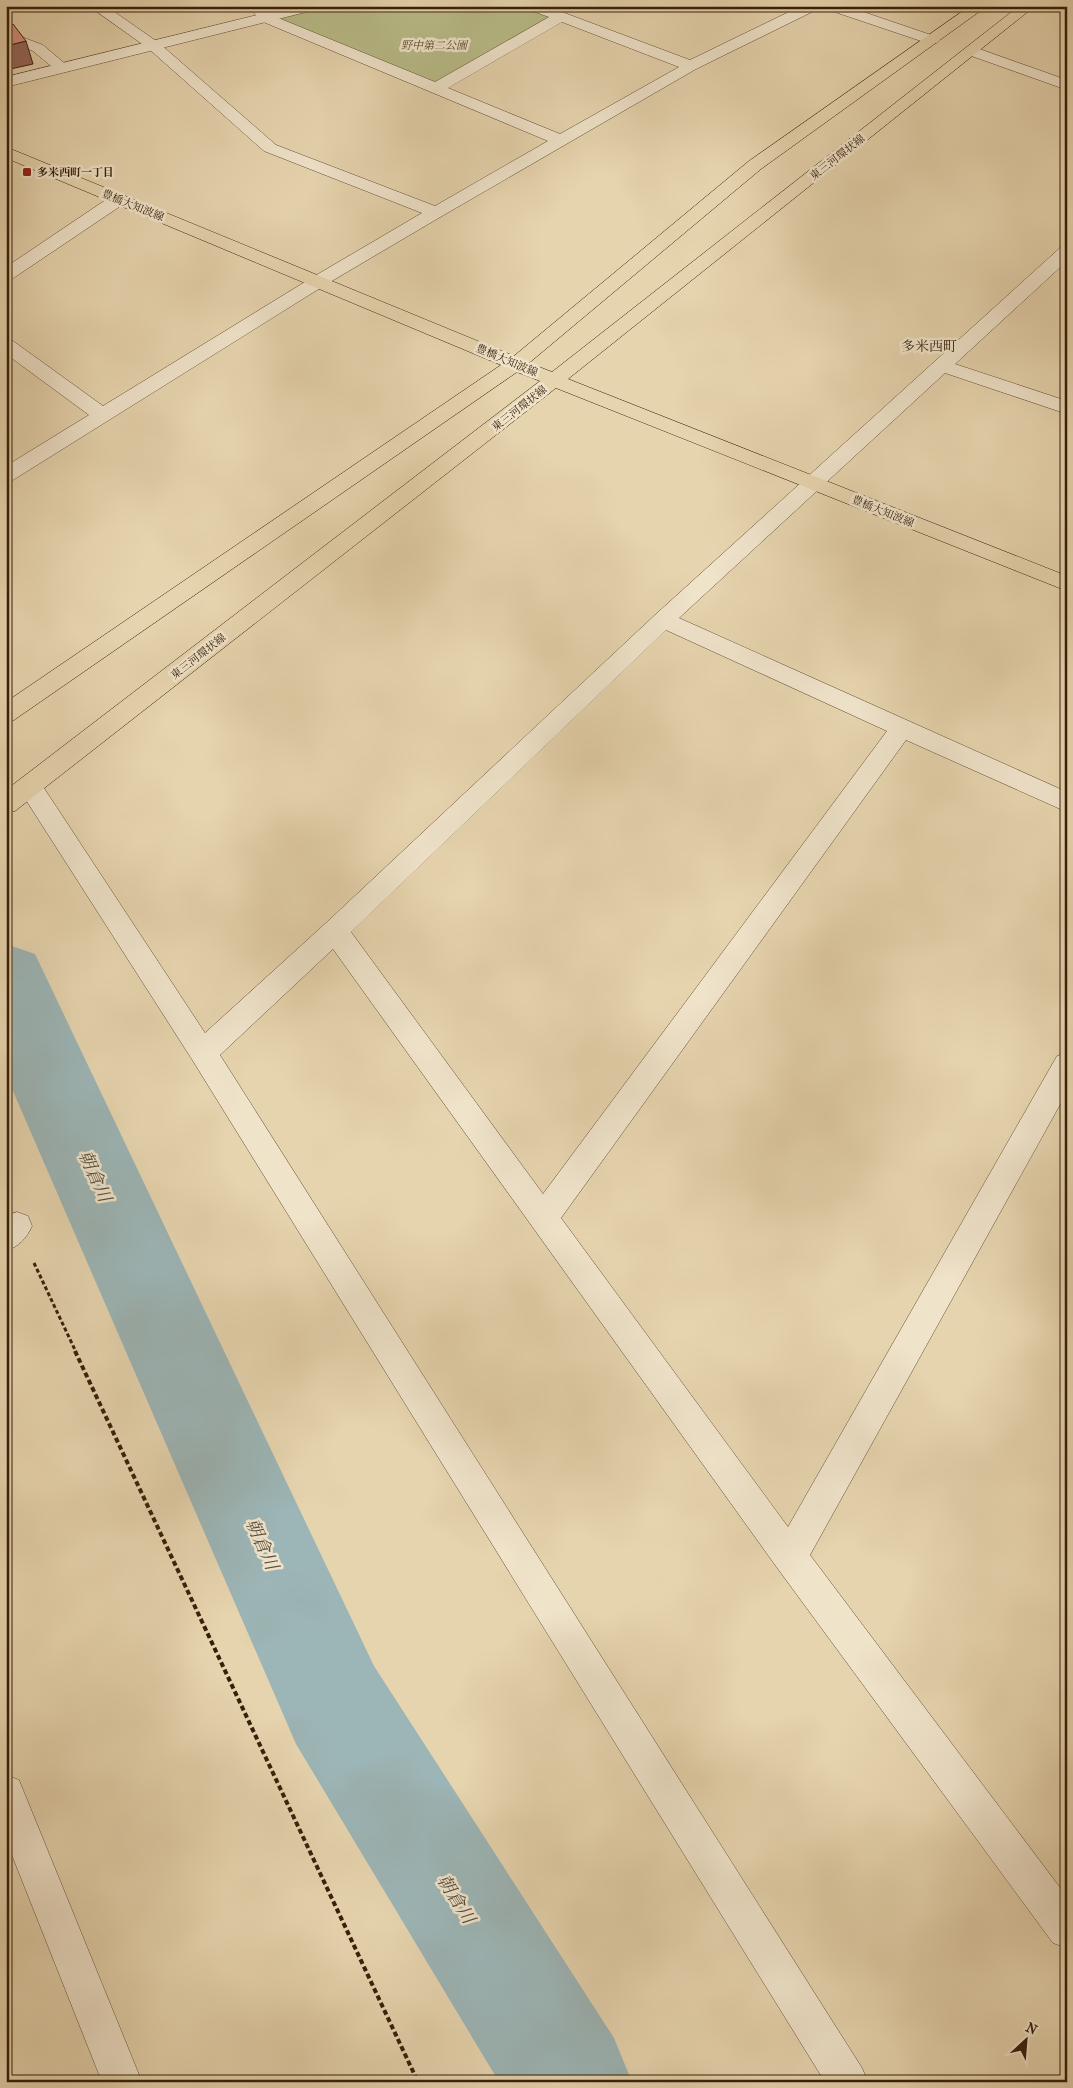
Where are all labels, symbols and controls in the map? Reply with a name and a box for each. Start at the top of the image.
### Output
park label: 野中第二公園 [401,39,469,52]
street label: 東三河環状線 [807,132,867,183]
marker: 多米西町一丁目 [21,166,33,178]
place label: 多米西町一丁目 [37,166,114,179]
street label: 豊橋大知波線 [100,187,166,224]
district label: 多米西町 [901,338,957,355]
street label: 豊橋大知波線 [474,342,540,379]
street label: 東三河環状線 [489,383,549,434]
street label: 豊橋大知波線 [850,493,916,530]
street label: 東三河環状線 [168,631,228,682]
water label: 朝倉川 [74,1147,116,1207]
water label: 朝倉川 [241,1515,283,1575]
water label: 朝倉川 [432,1871,480,1929]
north arrow [1000,2016,1050,2066]
text: N [1023,2019,1040,2039]

